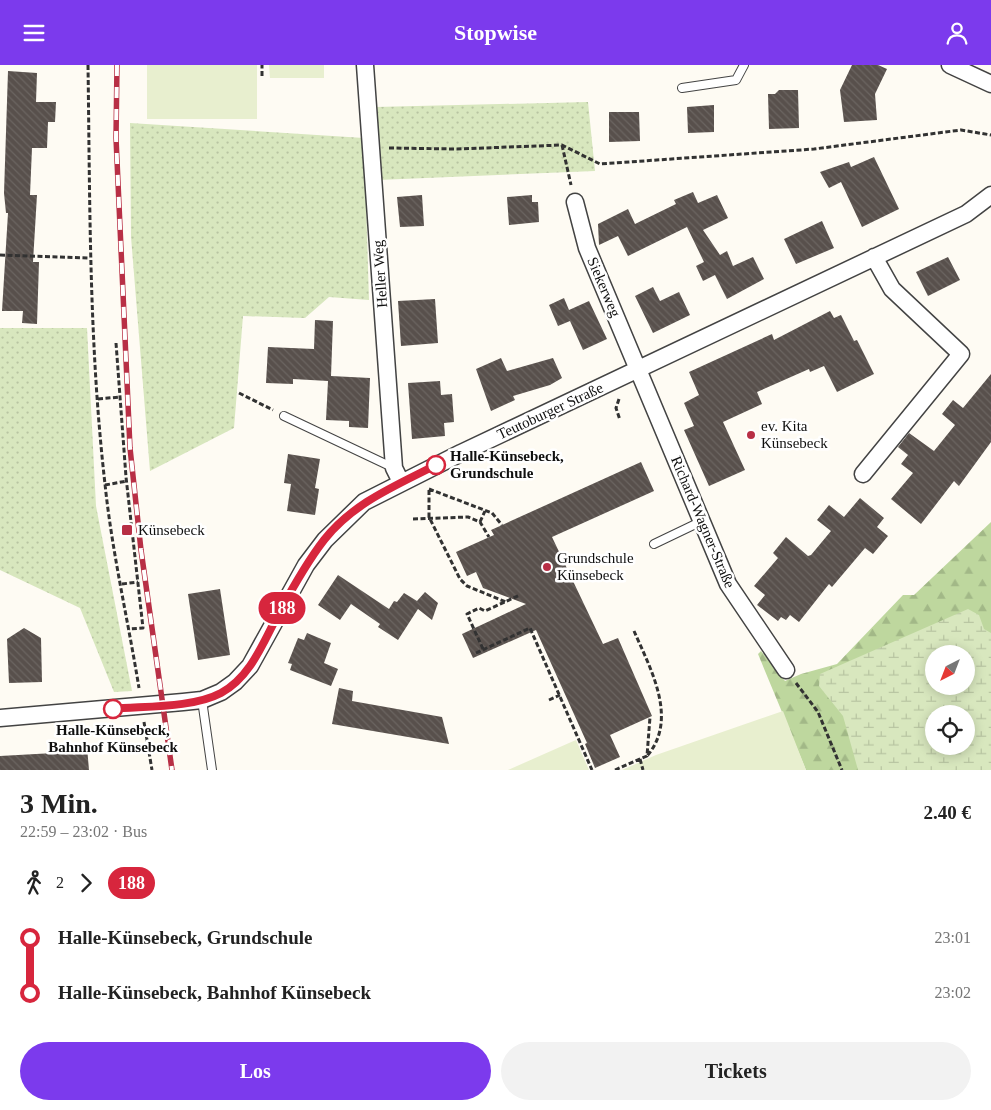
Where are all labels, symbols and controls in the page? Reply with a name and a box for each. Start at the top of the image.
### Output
icon: menu [20,19,48,47]
icon: person [943,19,971,47]
text: Stopwise [454,20,537,45]
street label: Heller Weg [370,239,390,309]
street label: Siekerweg [584,255,624,320]
street label: Teutoburger Straße [495,379,606,443]
place label: ev. Kita Künsebeck [761,418,828,451]
marker: ev. Kita Künsebeck [745,429,757,441]
place label: Halle-Künsebeck, Grundschule [450,448,564,481]
street label: Richard-Wagner-Straße [668,454,738,591]
marker: Halle-Künsebeck, Grundschule [426,455,446,475]
place label: Künsebeck [138,522,205,538]
marker: Künsebeck [120,523,134,537]
place label: Grundschule Künsebeck [557,550,634,583]
marker: Grundschule Künsebeck [541,561,553,573]
line badge: 188 [253,592,311,624]
text: 188 [269,598,296,618]
north arrow [925,645,975,695]
map controls [925,645,975,755]
marker: Halle-Künsebeck, Bahnhof Künsebeck [103,699,123,719]
button: locate [925,705,975,755]
place label: Halle-Künsebeck, Bahnhof Künsebeck [48,722,178,755]
text: 3 Min. [20,788,98,819]
text: 2.40 € [924,802,971,823]
text: 22:59 – 23:02 · Bus [20,823,147,840]
icon: walk [20,869,48,897]
icon: forward [72,869,100,897]
text: 188 [118,873,145,893]
text: 2 [56,874,64,891]
text: Halle-Künsebeck, Grundschule [58,927,312,948]
text: 23:01 [935,929,971,946]
text: Halle-Künsebeck, Bahnhof Künsebeck [58,982,371,1003]
text: 23:02 [935,984,971,1001]
button: Los [20,1042,491,1100]
button: Tickets [501,1042,971,1100]

